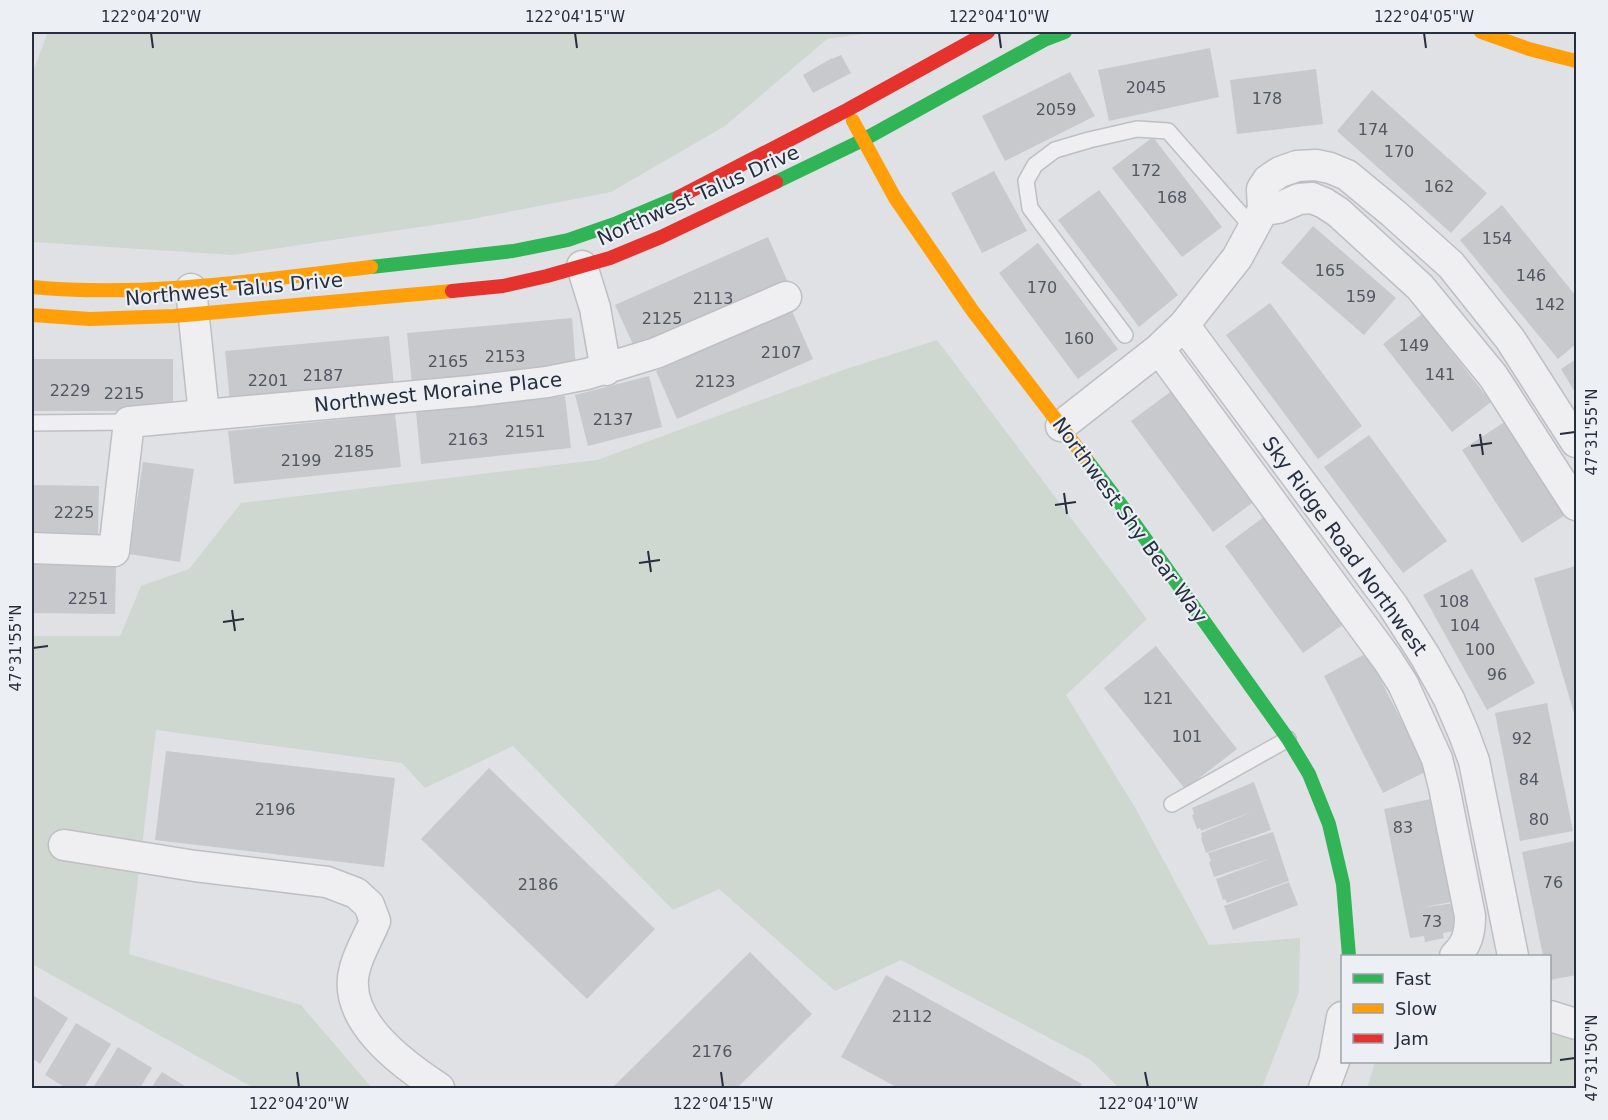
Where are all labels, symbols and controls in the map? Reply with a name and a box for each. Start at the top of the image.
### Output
text: 122°04'20"W [101,8,201,26]
text: 122°04'15"W [525,8,625,26]
text: 122°04'10"W [949,8,1049,26]
text: 122°04'05"W [1374,8,1474,26]
house number: 2045 [1126,78,1166,97]
house number: 178 [1252,89,1282,108]
house number: 2059 [1036,100,1076,119]
house number: 174 [1358,120,1388,139]
street label: Northwest Talus Drive [593,140,803,250]
house number: 170 [1384,142,1414,161]
house number: 172 [1131,161,1161,180]
house number: 162 [1424,177,1454,196]
house number: 168 [1157,188,1187,207]
house number: 154 [1482,229,1512,248]
house number: 165 [1315,261,1345,280]
house number: 146 [1516,266,1546,285]
street label: Northwest Talus Drive [124,268,344,310]
house number: 170 [1027,278,1057,297]
house number: 159 [1346,287,1376,306]
house number: 2113 [693,289,733,308]
house number: 142 [1535,295,1565,314]
house number: 2125 [642,309,682,328]
house number: 160 [1064,329,1094,348]
house number: 149 [1399,336,1429,355]
house number: 2107 [761,343,801,362]
house number: 2153 [485,347,525,366]
house number: 2165 [428,352,468,371]
house number: 141 [1425,365,1455,384]
house number: 2187 [303,366,343,385]
street label: Northwest Moraine Place [313,367,563,417]
house number: 2201 [248,371,288,390]
house number: 2123 [695,372,735,391]
house number: 2229 [50,381,90,400]
house number: 2215 [104,384,144,403]
text: 47°31'55"N [1583,388,1601,476]
house number: 2137 [593,410,633,429]
street label: Northwest Shy Bear Way [1047,413,1213,628]
house number: 2151 [505,422,545,441]
house number: 2163 [448,430,488,449]
street label: Sky Ridge Road Northwest [1258,432,1433,660]
house number: 2185 [334,442,374,461]
house number: 2199 [281,451,321,470]
house number: 2225 [54,503,94,522]
house number: 2251 [68,589,108,608]
house number: 108 [1439,592,1469,611]
text: 47°31'55"N [7,604,25,692]
house number: 104 [1450,616,1480,635]
house number: 100 [1465,640,1495,659]
house number: 96 [1487,665,1507,684]
house number: 121 [1143,689,1173,708]
house number: 101 [1172,727,1202,746]
house number: 92 [1512,729,1532,748]
house number: 84 [1519,770,1539,789]
house number: 2196 [255,800,295,819]
house number: 80 [1529,810,1549,829]
house number: 83 [1393,818,1413,837]
house number: 76 [1543,873,1563,892]
house number: 2186 [518,875,558,894]
house number: 73 [1422,912,1442,931]
legend [1341,955,1551,1063]
text: Fast [1395,968,1431,989]
text: Slow [1395,998,1437,1019]
house number: 2112 [892,1007,932,1026]
text: 47°31'50"N [1583,1014,1601,1102]
text: Jam [1394,1028,1429,1049]
house number: 2176 [692,1042,732,1061]
text: 122°04'20"W [249,1095,349,1113]
text: 122°04'15"W [673,1095,773,1113]
text: 122°04'10"W [1098,1095,1198,1113]

